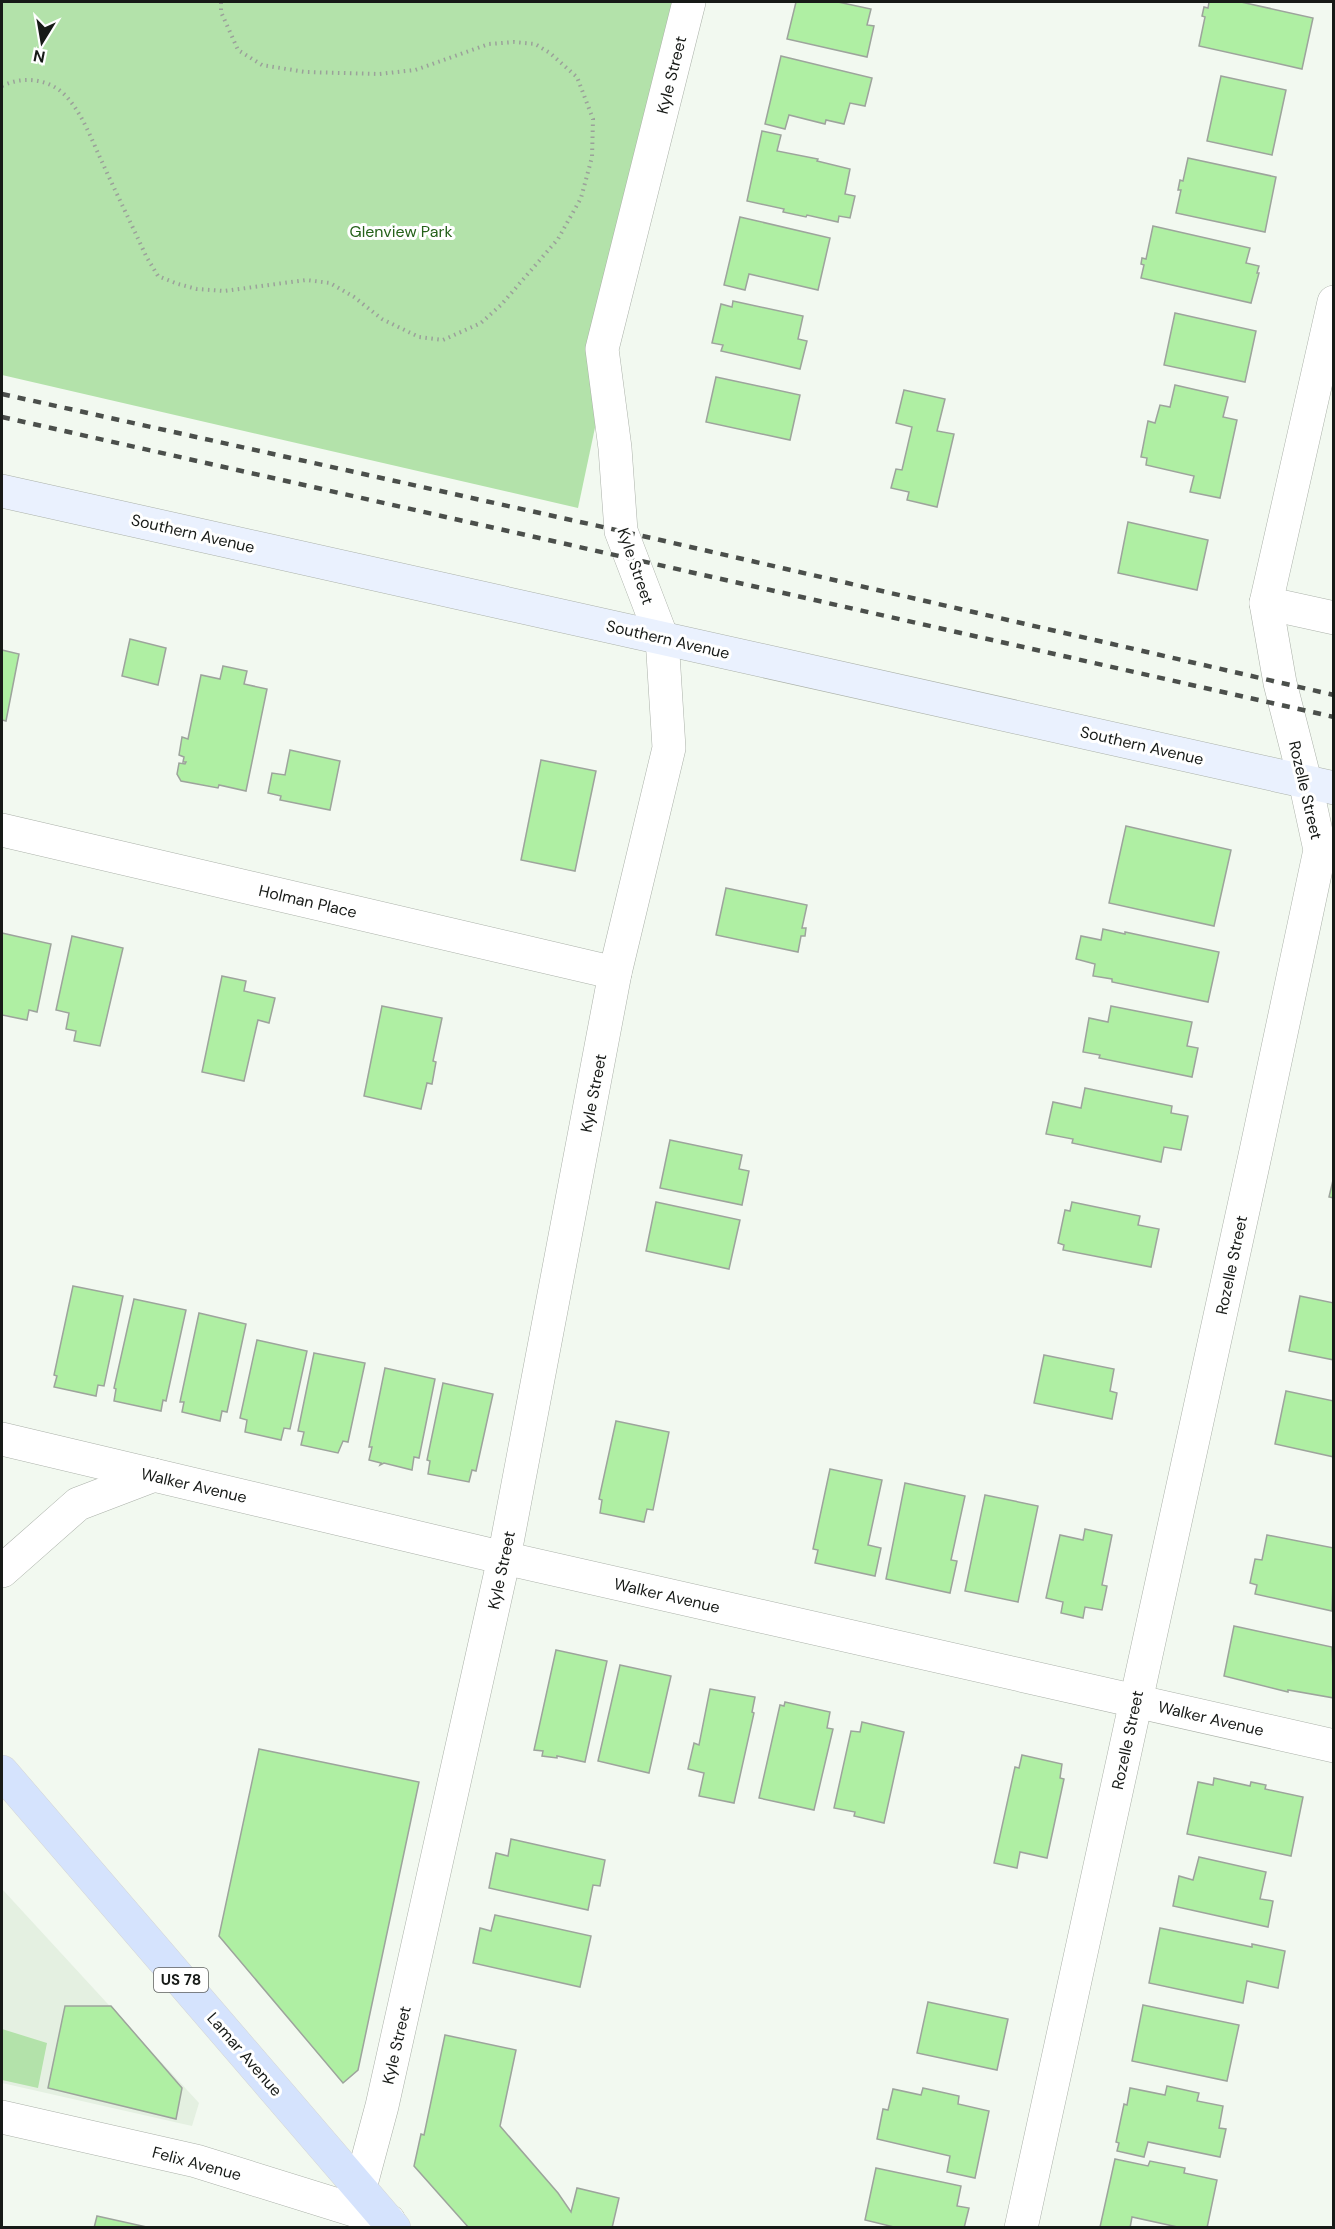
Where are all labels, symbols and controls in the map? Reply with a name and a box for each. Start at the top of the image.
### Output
north arrow [12,12,72,72]
street label: Kyle Street [652,34,691,116]
text: N [32,45,47,68]
park label: Glenview Park [350,221,452,242]
street label: Southern Avenue [129,509,257,558]
street label: Kyle Street [613,525,658,607]
street label: Southern Avenue [604,615,732,664]
street label: Southern Avenue [1078,721,1206,770]
street label: Rozelle Street [1284,739,1327,842]
street label: Holman Place [257,880,359,923]
street label: Kyle Street [576,1052,611,1134]
street label: Rozelle Street [1211,1214,1252,1317]
street label: Walker Avenue [139,1463,249,1508]
street label: Kyle Street [483,1529,520,1611]
street label: Walker Avenue [612,1573,722,1618]
street label: Rozelle Street [1107,1689,1148,1792]
street label: Walker Avenue [1156,1696,1266,1741]
road number: US 78 [154,1968,208,1992]
street label: Kyle Street [377,2004,416,2086]
street label: Lamar Avenue [202,2008,287,2101]
street label: Felix Avenue [150,2142,244,2185]

